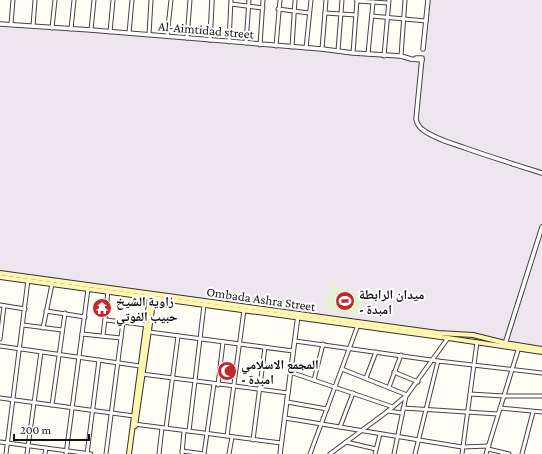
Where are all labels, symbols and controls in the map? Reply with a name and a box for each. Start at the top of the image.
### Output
street label: Al-Aimtidad street [158,18,255,42]
street label: Ombada Ashra Street [206,284,317,314]
place label: ميدان الرابطة - امبدة [359,287,424,317]
sports icon: ميدان الرابطة - امبدة [334,290,356,312]
place label: زاوية الشيخ حبيب الفوتي [116,294,178,327]
temple icon: زاوية الشيخ حبيب الفوتي [91,297,113,319]
place label: المجمع الاسلامي - امبدة [241,357,319,387]
mosque icon: المجمع الاسلامي - امبدة [216,360,238,382]
scale bar [14,416,89,442]
text: 200 m [20,423,52,437]

